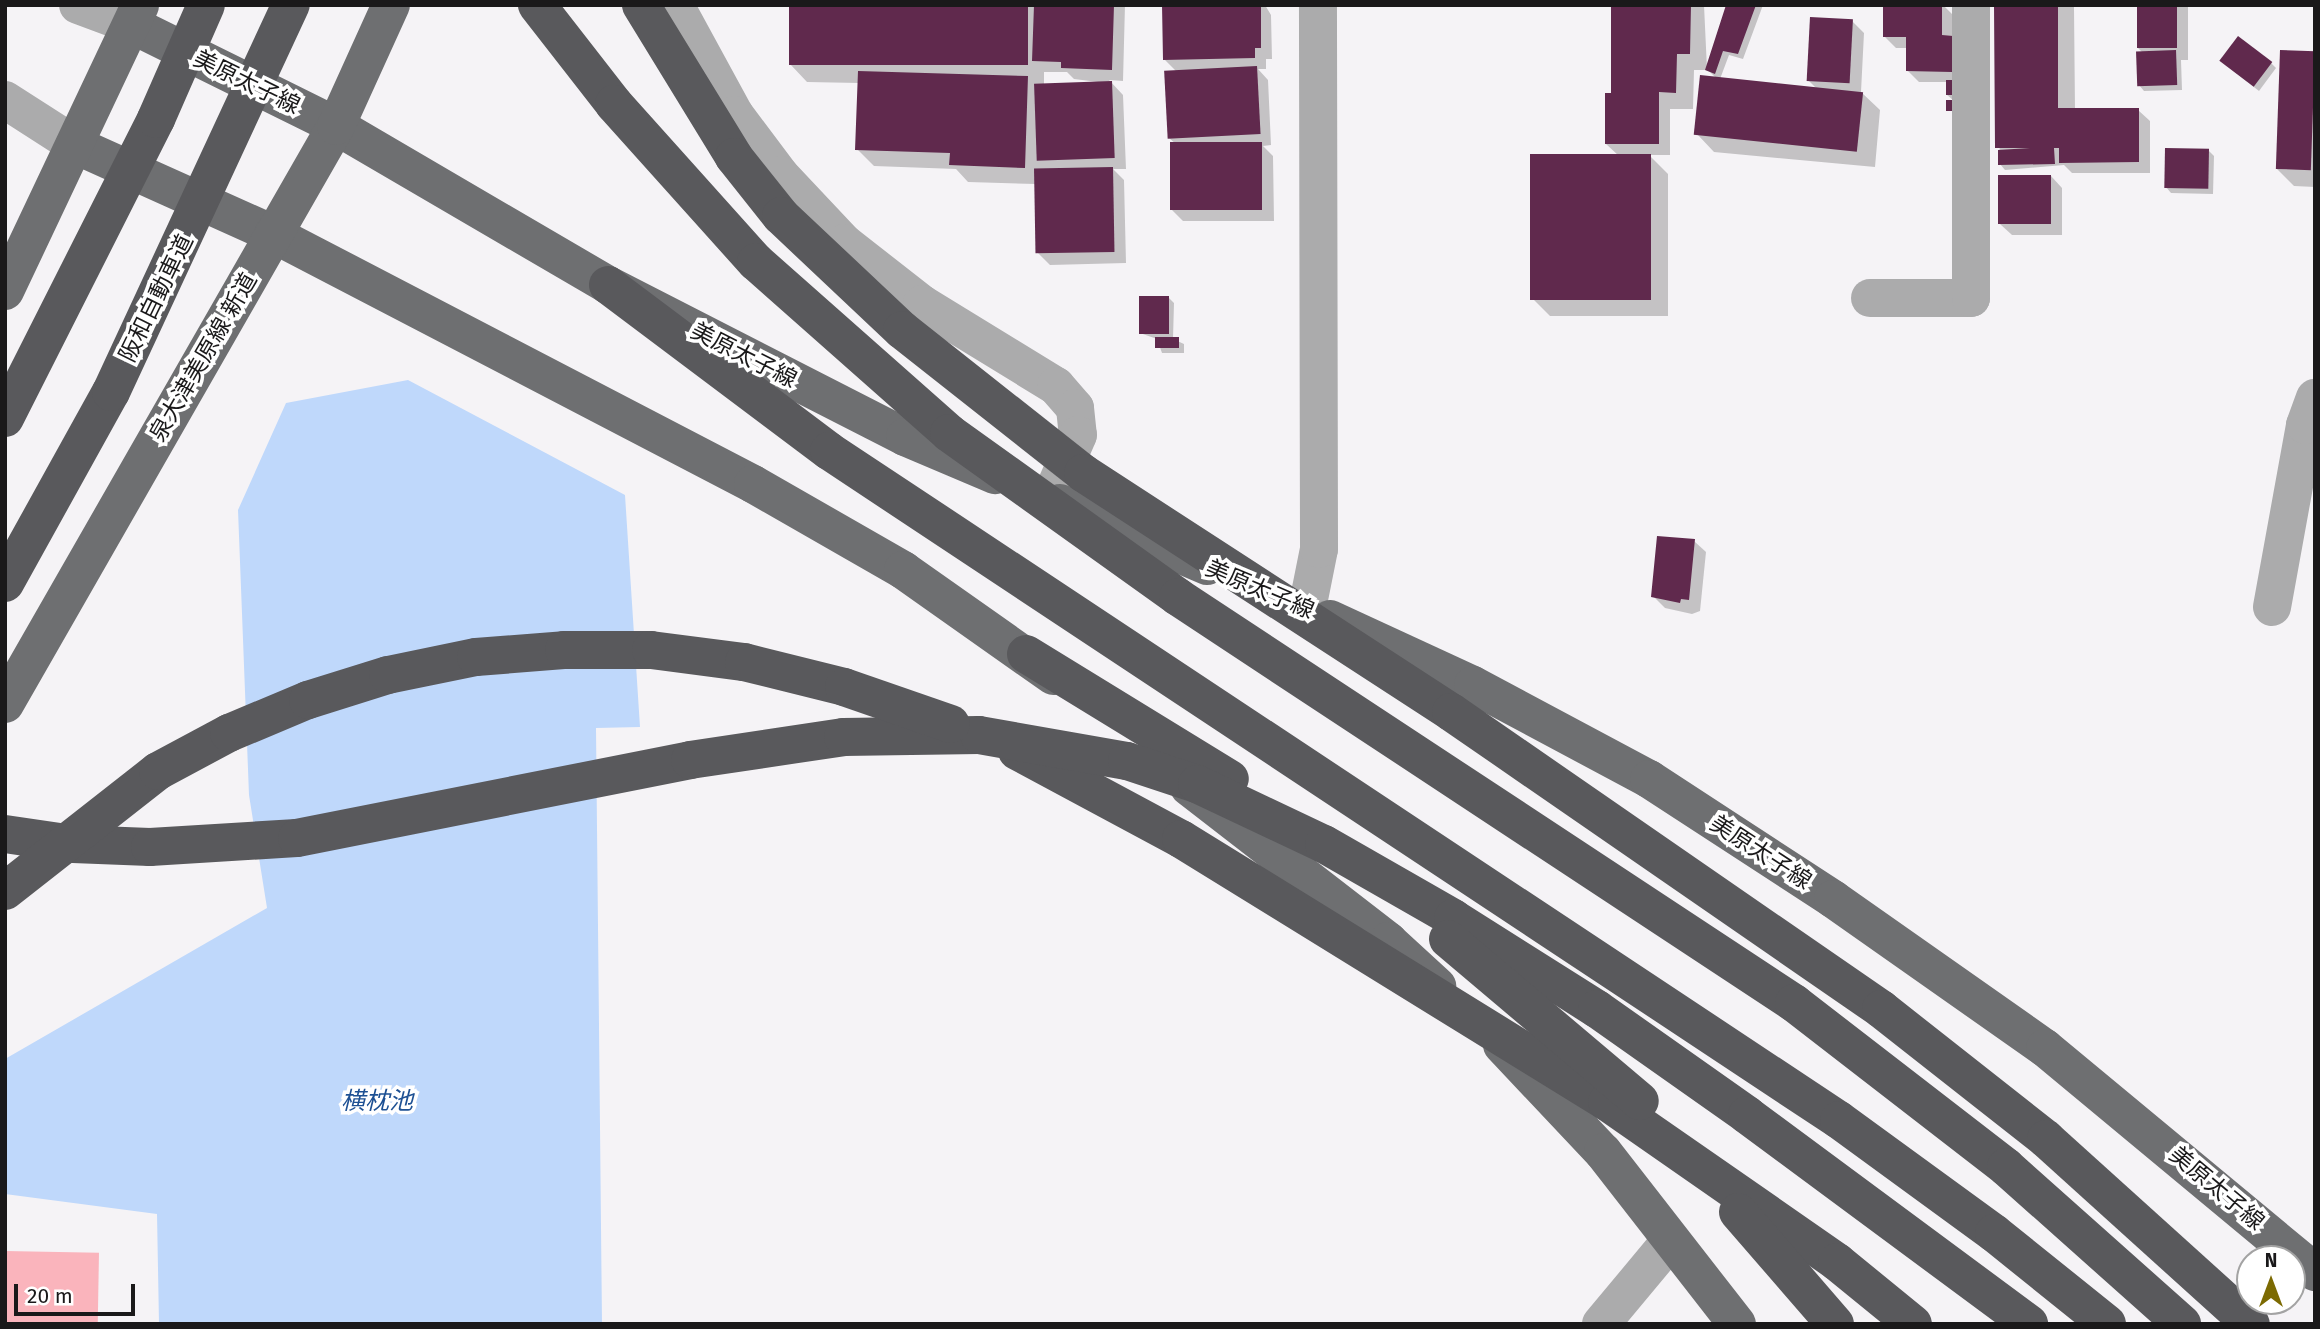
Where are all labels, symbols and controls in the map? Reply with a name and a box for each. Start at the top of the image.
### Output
street label: 美原太子線 [189,44,305,120]
street label: 阪和自動車道 [113,230,199,366]
street label: 泉大津美原線 新道 [144,268,262,446]
street label: 美原太子線 [687,317,801,393]
street label: 美原太子線 [1202,554,1318,624]
street label: 美原太子線 [1705,809,1817,895]
water label: 横枕池 [341,1088,413,1116]
street label: 美原太子線 [2164,1140,2270,1236]
north arrow [2236,1245,2306,1315]
text: N [2265,1249,2277,1272]
scale bar [18,1270,138,1314]
text: 20 m [27,1283,73,1309]

